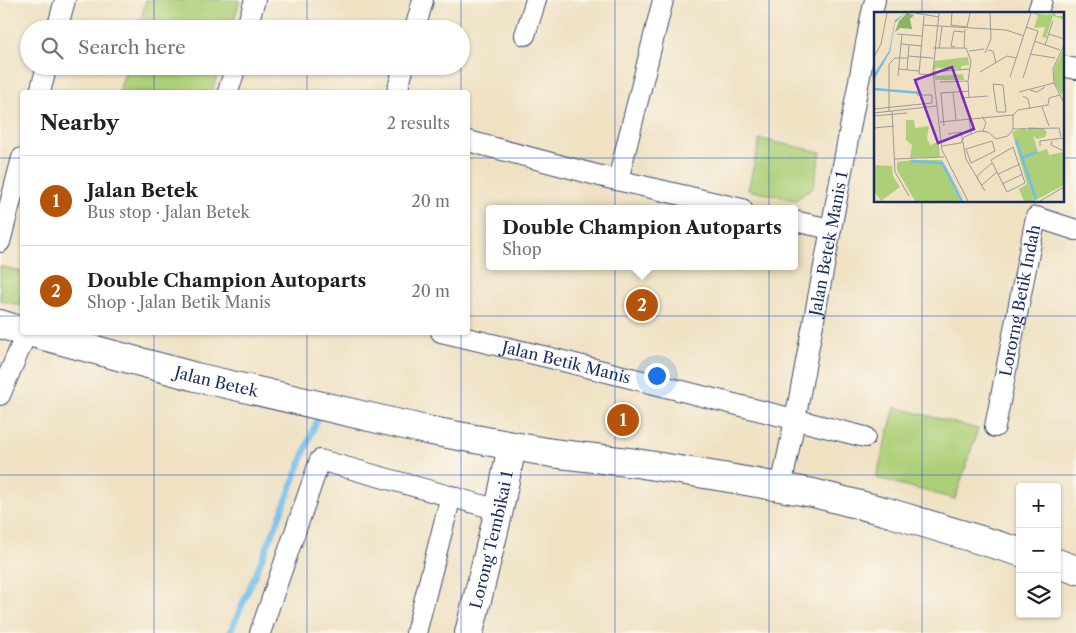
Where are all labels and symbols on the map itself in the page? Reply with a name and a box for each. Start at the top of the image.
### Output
inset map [874,12,1064,202]
street label: Jalan Betek Manis 1 [804,169,852,320]
street label: Lororng Betik Indah [995,223,1044,378]
pin: 2 [626,286,658,324]
street label: Jalan Betik Manis [497,336,633,388]
street label: Jalan Betek [170,361,261,401]
your location [644,363,670,389]
pin: 1 [607,401,639,439]
street label: Lorong Tembikai 1 [465,469,517,611]

